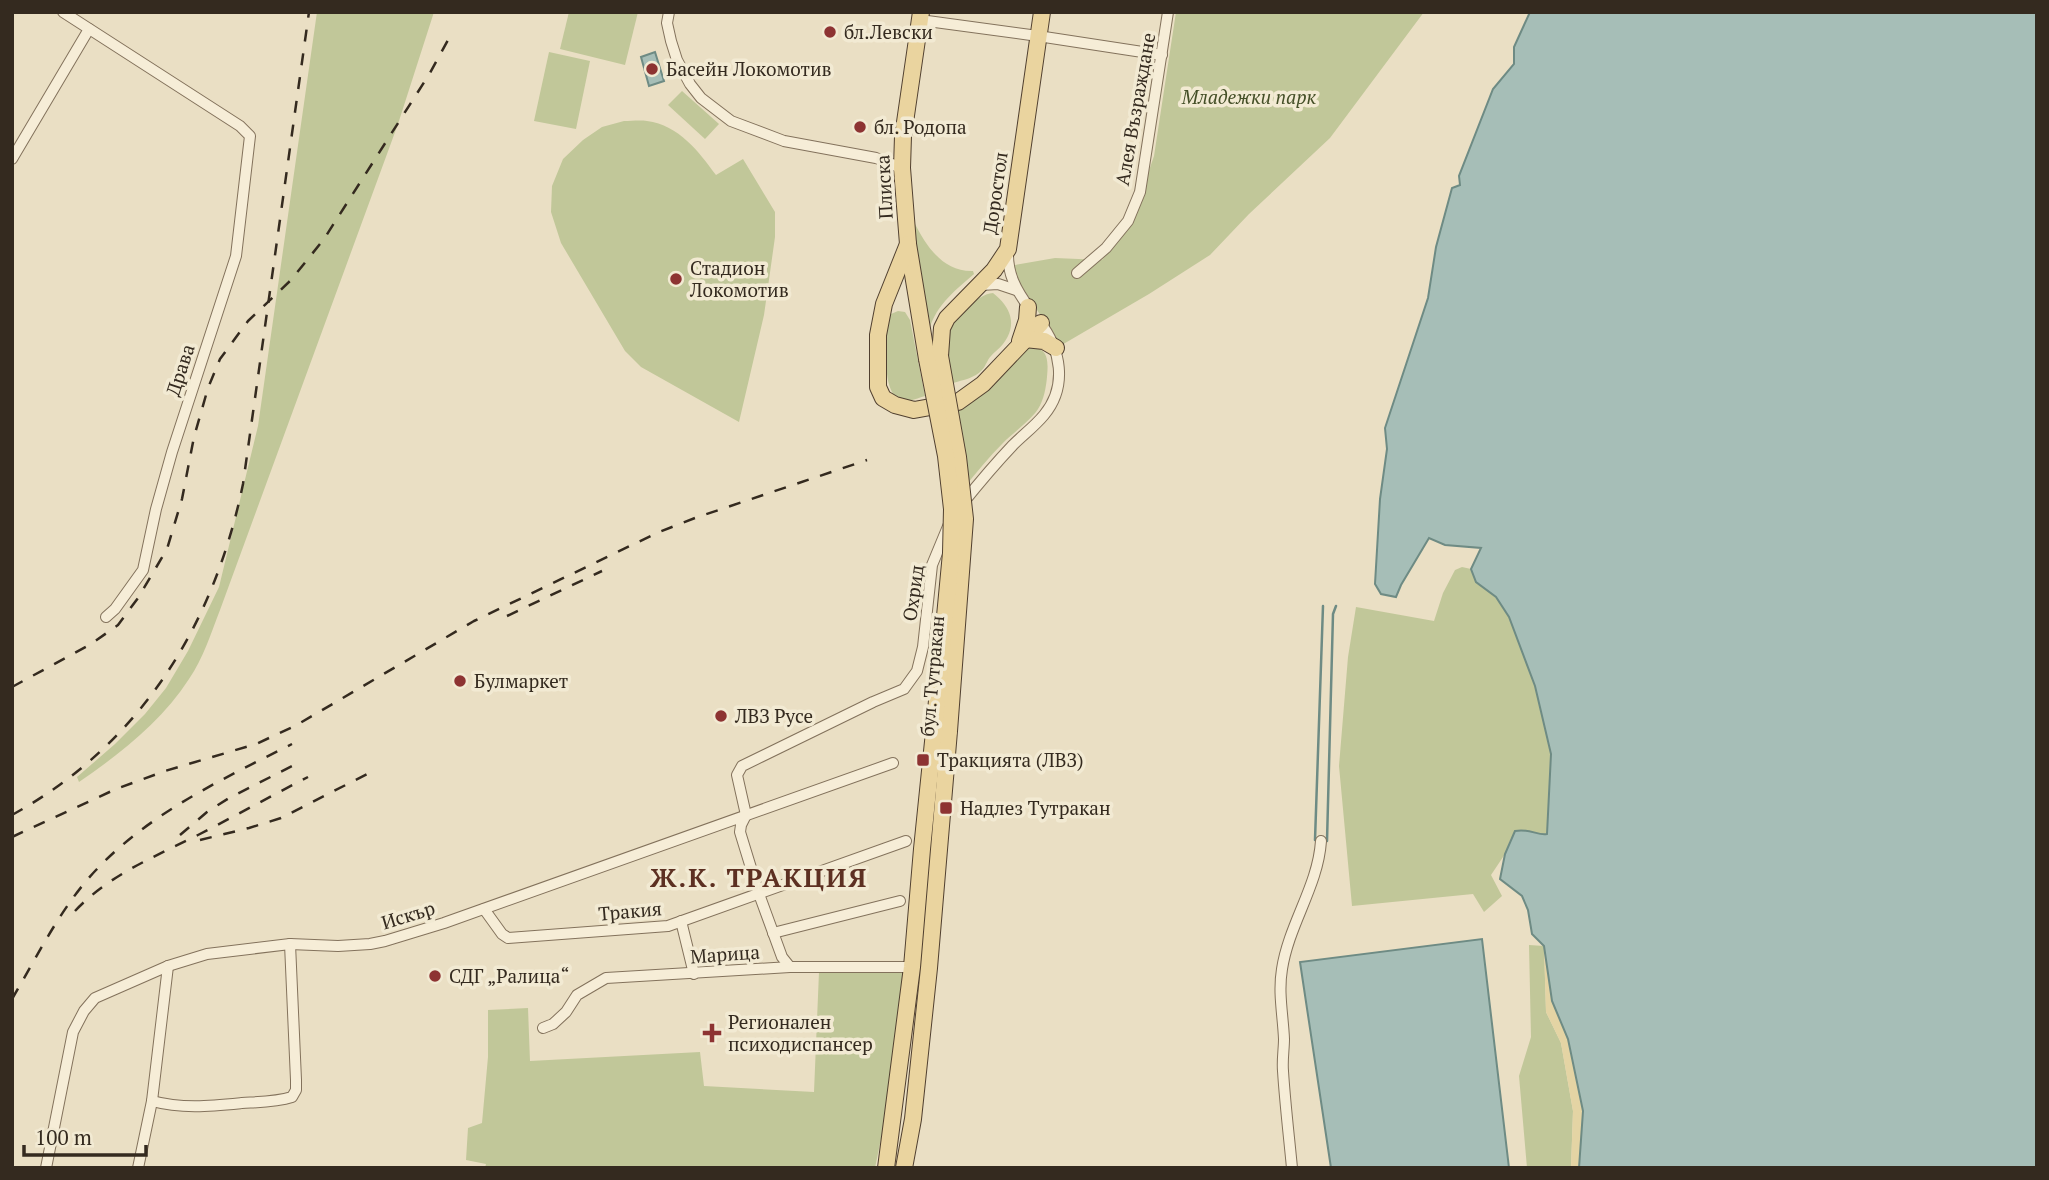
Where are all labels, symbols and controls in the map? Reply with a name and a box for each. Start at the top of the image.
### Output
place label: бл.Левски [844,19,933,44]
marker: бл.Левски [822,24,838,40]
street label: Алея Възраждане [1109,31,1160,187]
place label: Басейн Локомотив [666,56,832,81]
marker: Басейн Локомотив [644,61,660,77]
park label: Младежки парк [1181,84,1317,109]
place label: бл. Родопа [874,114,967,139]
marker: бл. Родопа [852,119,868,135]
street label: Доростол [976,150,1013,236]
street label: Плиска [869,154,898,220]
place label: Стадион Локомотив [689,255,789,302]
marker: Стадион Локомотив [668,271,684,287]
street label: Драва [159,340,200,399]
street label: Охрид [896,563,929,623]
street label: бул. Тутракан [914,614,949,738]
place label: Булмаркет [474,668,568,693]
marker: Булмаркет [452,673,468,689]
place label: ЛВЗ Русе [734,703,813,728]
marker: ЛВЗ Русе [713,708,729,724]
place label: Тракцията (ЛВЗ) [937,747,1084,772]
marker: Тракцията (ЛВЗ) [915,752,931,768]
place label: Надлез Тутракан [960,795,1111,820]
marker: Надлез Тутракан [938,800,954,816]
district label: Ж.К. ТРАКЦИЯ [650,860,868,894]
street label: Искър [378,895,438,934]
street label: Тракия [597,895,663,926]
street label: Марица [689,939,761,968]
place label: СДГ „Ралица“ [449,963,569,988]
marker: СДГ „Ралица“ [427,968,443,984]
place label: Регионален психодиспансер [728,1009,873,1056]
marker: Регионален психодиспансер [702,1023,722,1043]
scale bar [24,1114,147,1158]
text: 100 m [35,1123,92,1151]

